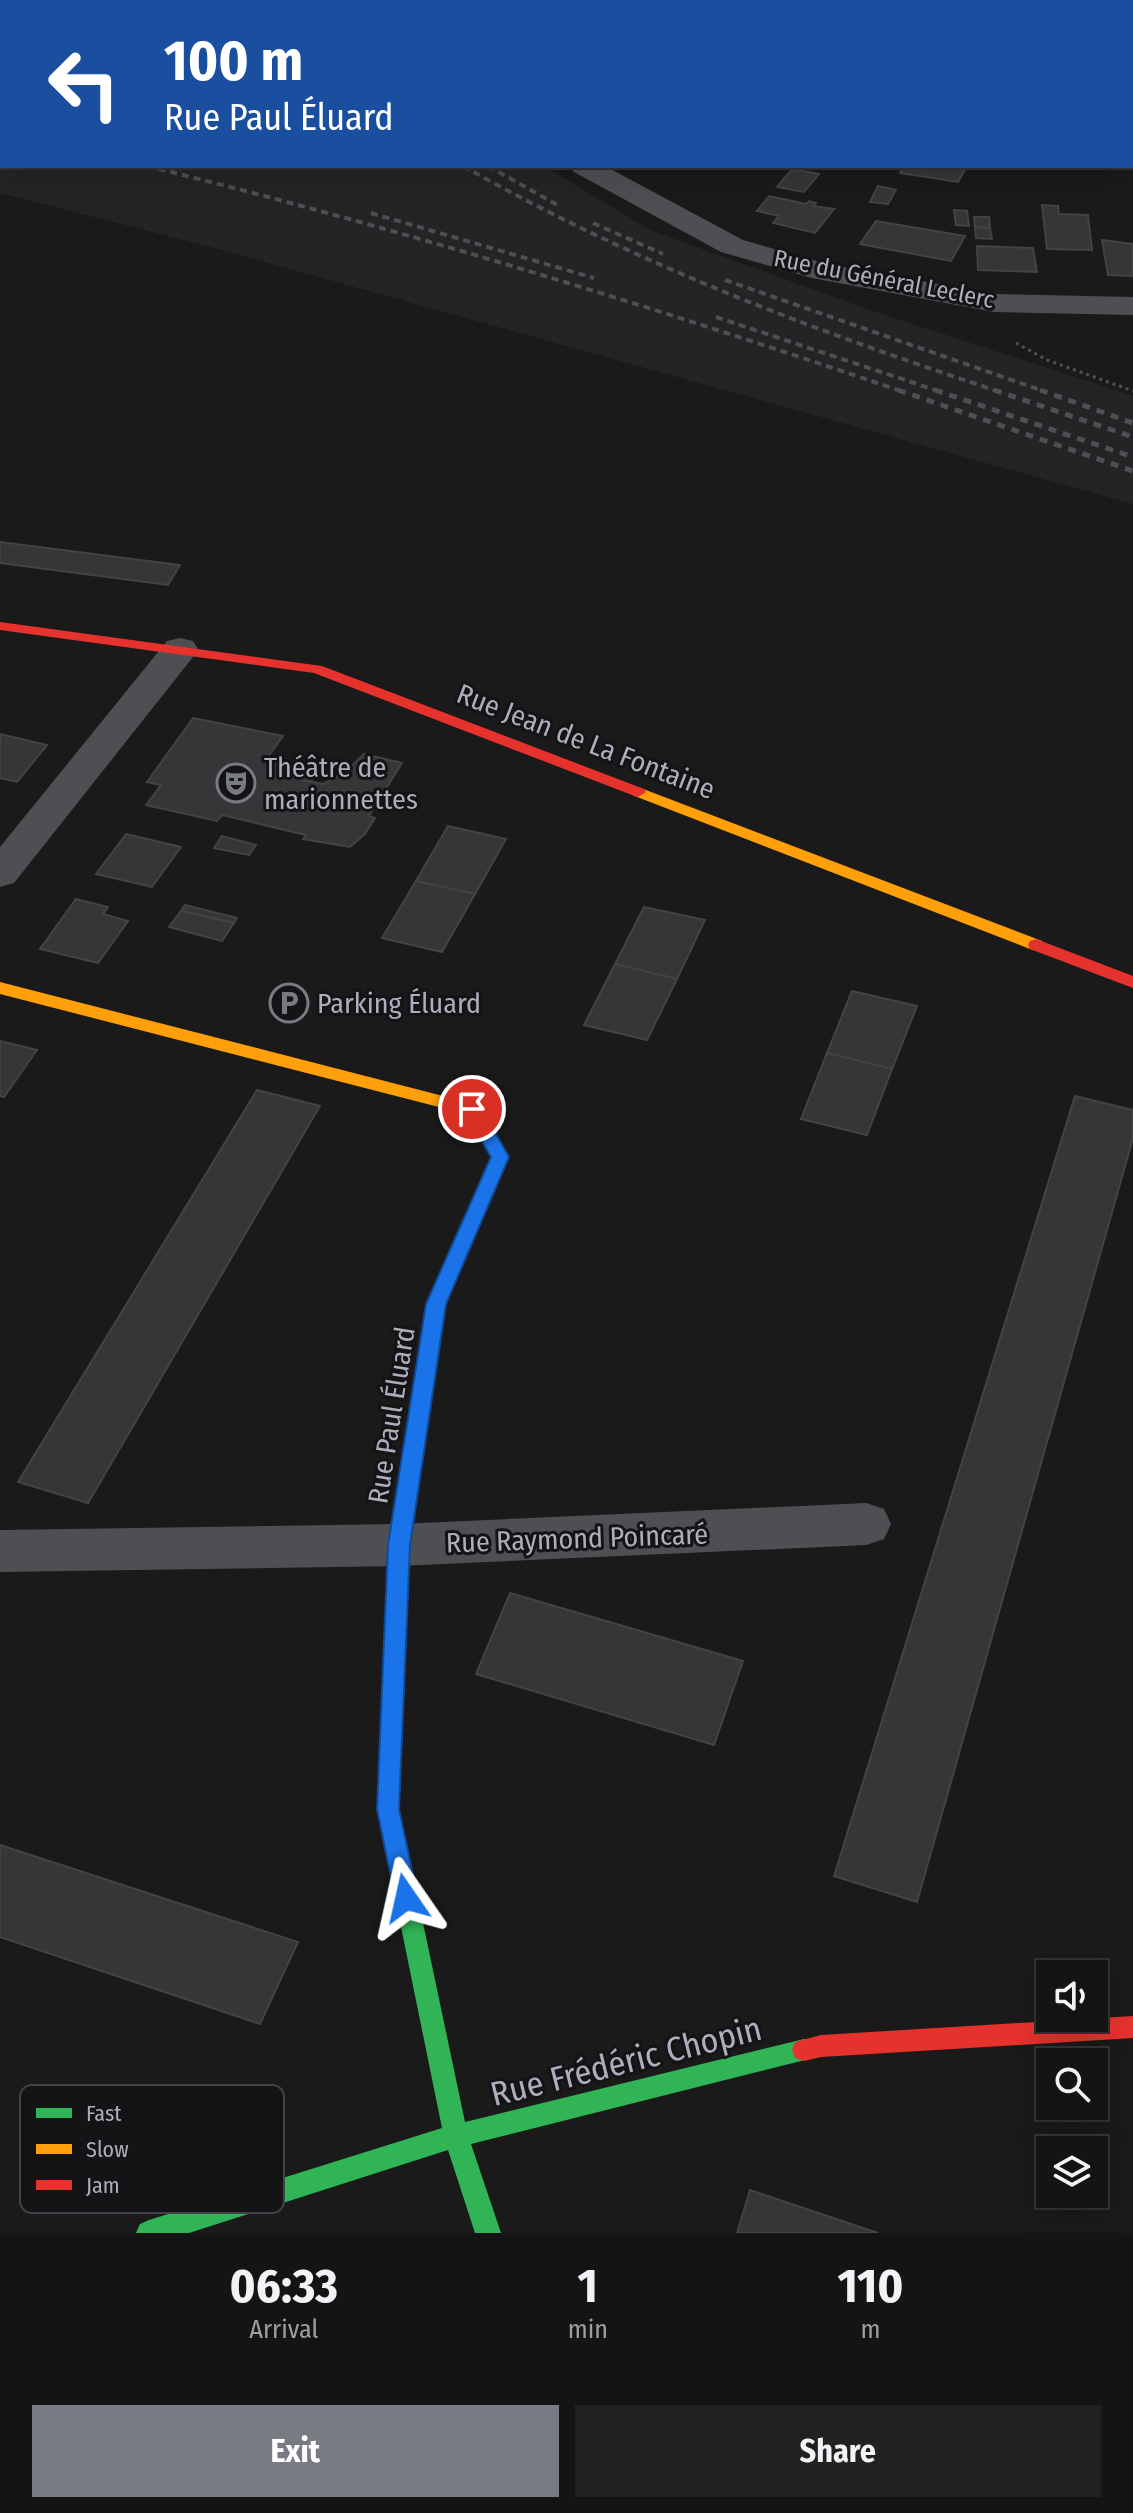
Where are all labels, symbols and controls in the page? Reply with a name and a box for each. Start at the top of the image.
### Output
text: 100 m [164,28,303,95]
icon: left [32,32,136,136]
text: Rue Paul Éluard [164,96,394,140]
street label: Rue du Général Leclerc [772,244,996,314]
street label: Rue Jean de La Fontaine [452,677,719,806]
place label: Théâtre de marionnettes [264,751,418,816]
theatre icon: Théâtre de marionnettes [215,762,257,804]
parking icon: Parking Éluard [268,982,310,1024]
place label: Parking Éluard [317,987,481,1020]
pin [438,1075,506,1143]
icon: arrive [450,1087,494,1131]
street label: Rue Paul Éluard [361,1324,422,1506]
street label: Rue Raymond Poincaré [445,1517,709,1560]
position arrow [364,1856,448,1940]
map controls [1036,1960,1108,2208]
button: sound [1036,1960,1108,2032]
street label: Rue Frédéric Chopin [486,2008,766,2115]
button: search [1036,2048,1108,2120]
legend [20,2085,284,2213]
text: Fast [86,2100,122,2127]
text: Slow [86,2136,129,2163]
button: layers [1036,2136,1108,2208]
text: Jam [86,2172,120,2199]
text: 06:33 [230,2257,338,2315]
text: 1 [578,2257,598,2315]
text: 110 [837,2257,903,2315]
text: Arrival [249,2314,318,2345]
text: min [568,2314,608,2345]
text: m [860,2314,880,2345]
button: Exit [32,2405,559,2497]
button: Share [575,2405,1101,2497]

